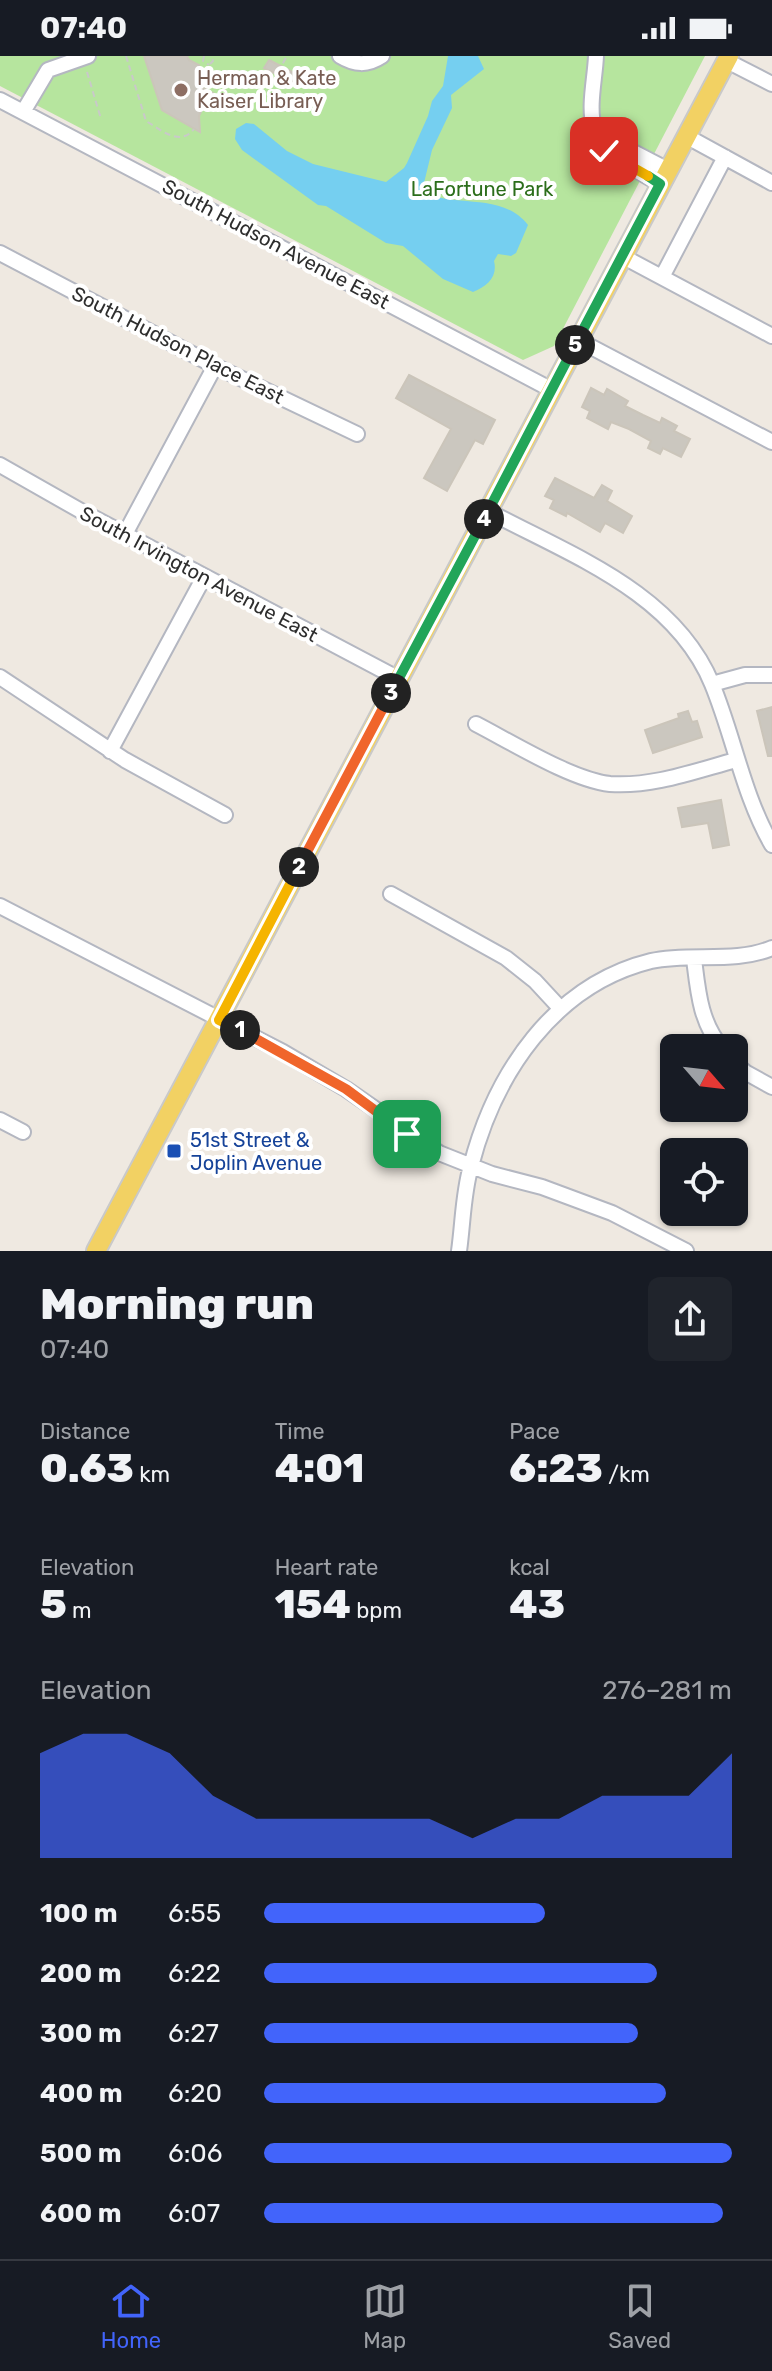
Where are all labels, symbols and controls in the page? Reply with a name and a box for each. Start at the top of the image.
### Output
text: 07:40 [40,10,127,46]
place label: Herman & Kate Kaiser Library [197,66,337,113]
marker: Herman & Kate Kaiser Library [172,81,190,99]
pin [570,117,638,185]
icon: check [582,129,626,173]
street label: South Hudson Avenue East [159,174,394,314]
park label: LaFortune Park [411,177,554,201]
street label: South Hudson Place East [68,281,288,409]
pin: 5 [555,325,595,365]
text: 5 [568,331,582,358]
pin: 4 [464,499,504,539]
street label: South Irvington Avenue East [76,501,322,647]
text: 4 [476,505,492,532]
pin: 3 [371,673,411,713]
text: 3 [384,679,398,706]
pin: 2 [279,847,319,887]
text: 2 [292,853,306,880]
pin: 1 [220,1010,260,1050]
text: 1 [235,1016,245,1043]
north arrow [660,1034,748,1122]
map controls [660,1034,748,1226]
pin [373,1100,441,1168]
icon: arrive [385,1112,429,1156]
place label: 51st Street & Joplin Avenue [190,1128,322,1175]
button: locate [660,1138,748,1226]
marker: 51st Street & Joplin Avenue [165,1142,183,1160]
button: share [648,1277,732,1361]
text: Morning run [40,1278,314,1330]
text: 07:40 [40,1334,109,1365]
text: Distance [40,1418,130,1445]
text: Time [275,1418,325,1445]
text: Pace [509,1418,560,1445]
text: 0.63 [40,1445,134,1492]
text: 4:01 [275,1445,364,1492]
text: 6:23 [509,1445,603,1492]
text: km [134,1461,170,1488]
text: /km [603,1461,650,1488]
text: Elevation [40,1554,134,1581]
text: Heart rate [275,1554,378,1581]
text: kcal [509,1554,550,1581]
text: 5 [40,1581,67,1628]
text: 154 [275,1581,351,1628]
text: 43 [509,1581,565,1628]
text: m [67,1597,92,1624]
text: bpm [351,1597,402,1624]
text: Elevation [40,1675,151,1706]
text: 276–281 m [602,1675,732,1706]
text: 100 m [40,1898,118,1929]
text: 6:55 [168,1898,221,1929]
text: 200 m [40,1958,122,1989]
text: 6:22 [168,1958,221,1989]
text: 300 m [40,2018,122,2049]
text: 6:27 [168,2018,219,2049]
text: 400 m [40,2078,122,2109]
text: 6:20 [168,2078,222,2109]
text: 500 m [40,2138,122,2169]
text: 6:06 [168,2138,223,2169]
text: 600 m [40,2198,122,2229]
text: 6:07 [168,2198,220,2229]
tab: Home [101,2279,161,2354]
tab: Map [363,2279,407,2354]
tab: Saved [608,2279,671,2354]

